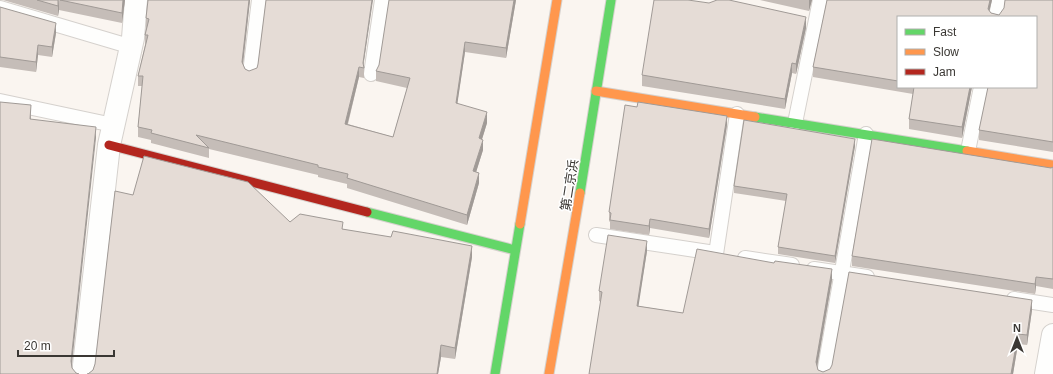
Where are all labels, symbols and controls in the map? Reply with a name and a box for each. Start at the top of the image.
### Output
legend [897,16,1037,88]
text: Fast [933,25,957,39]
text: Slow [933,45,959,59]
text: Jam [933,65,956,79]
street label: 第二京浜 [558,158,581,212]
north arrow [997,318,1037,358]
text: N [1013,322,1021,334]
scale bar [18,332,114,358]
text: 20 m [24,339,51,353]

